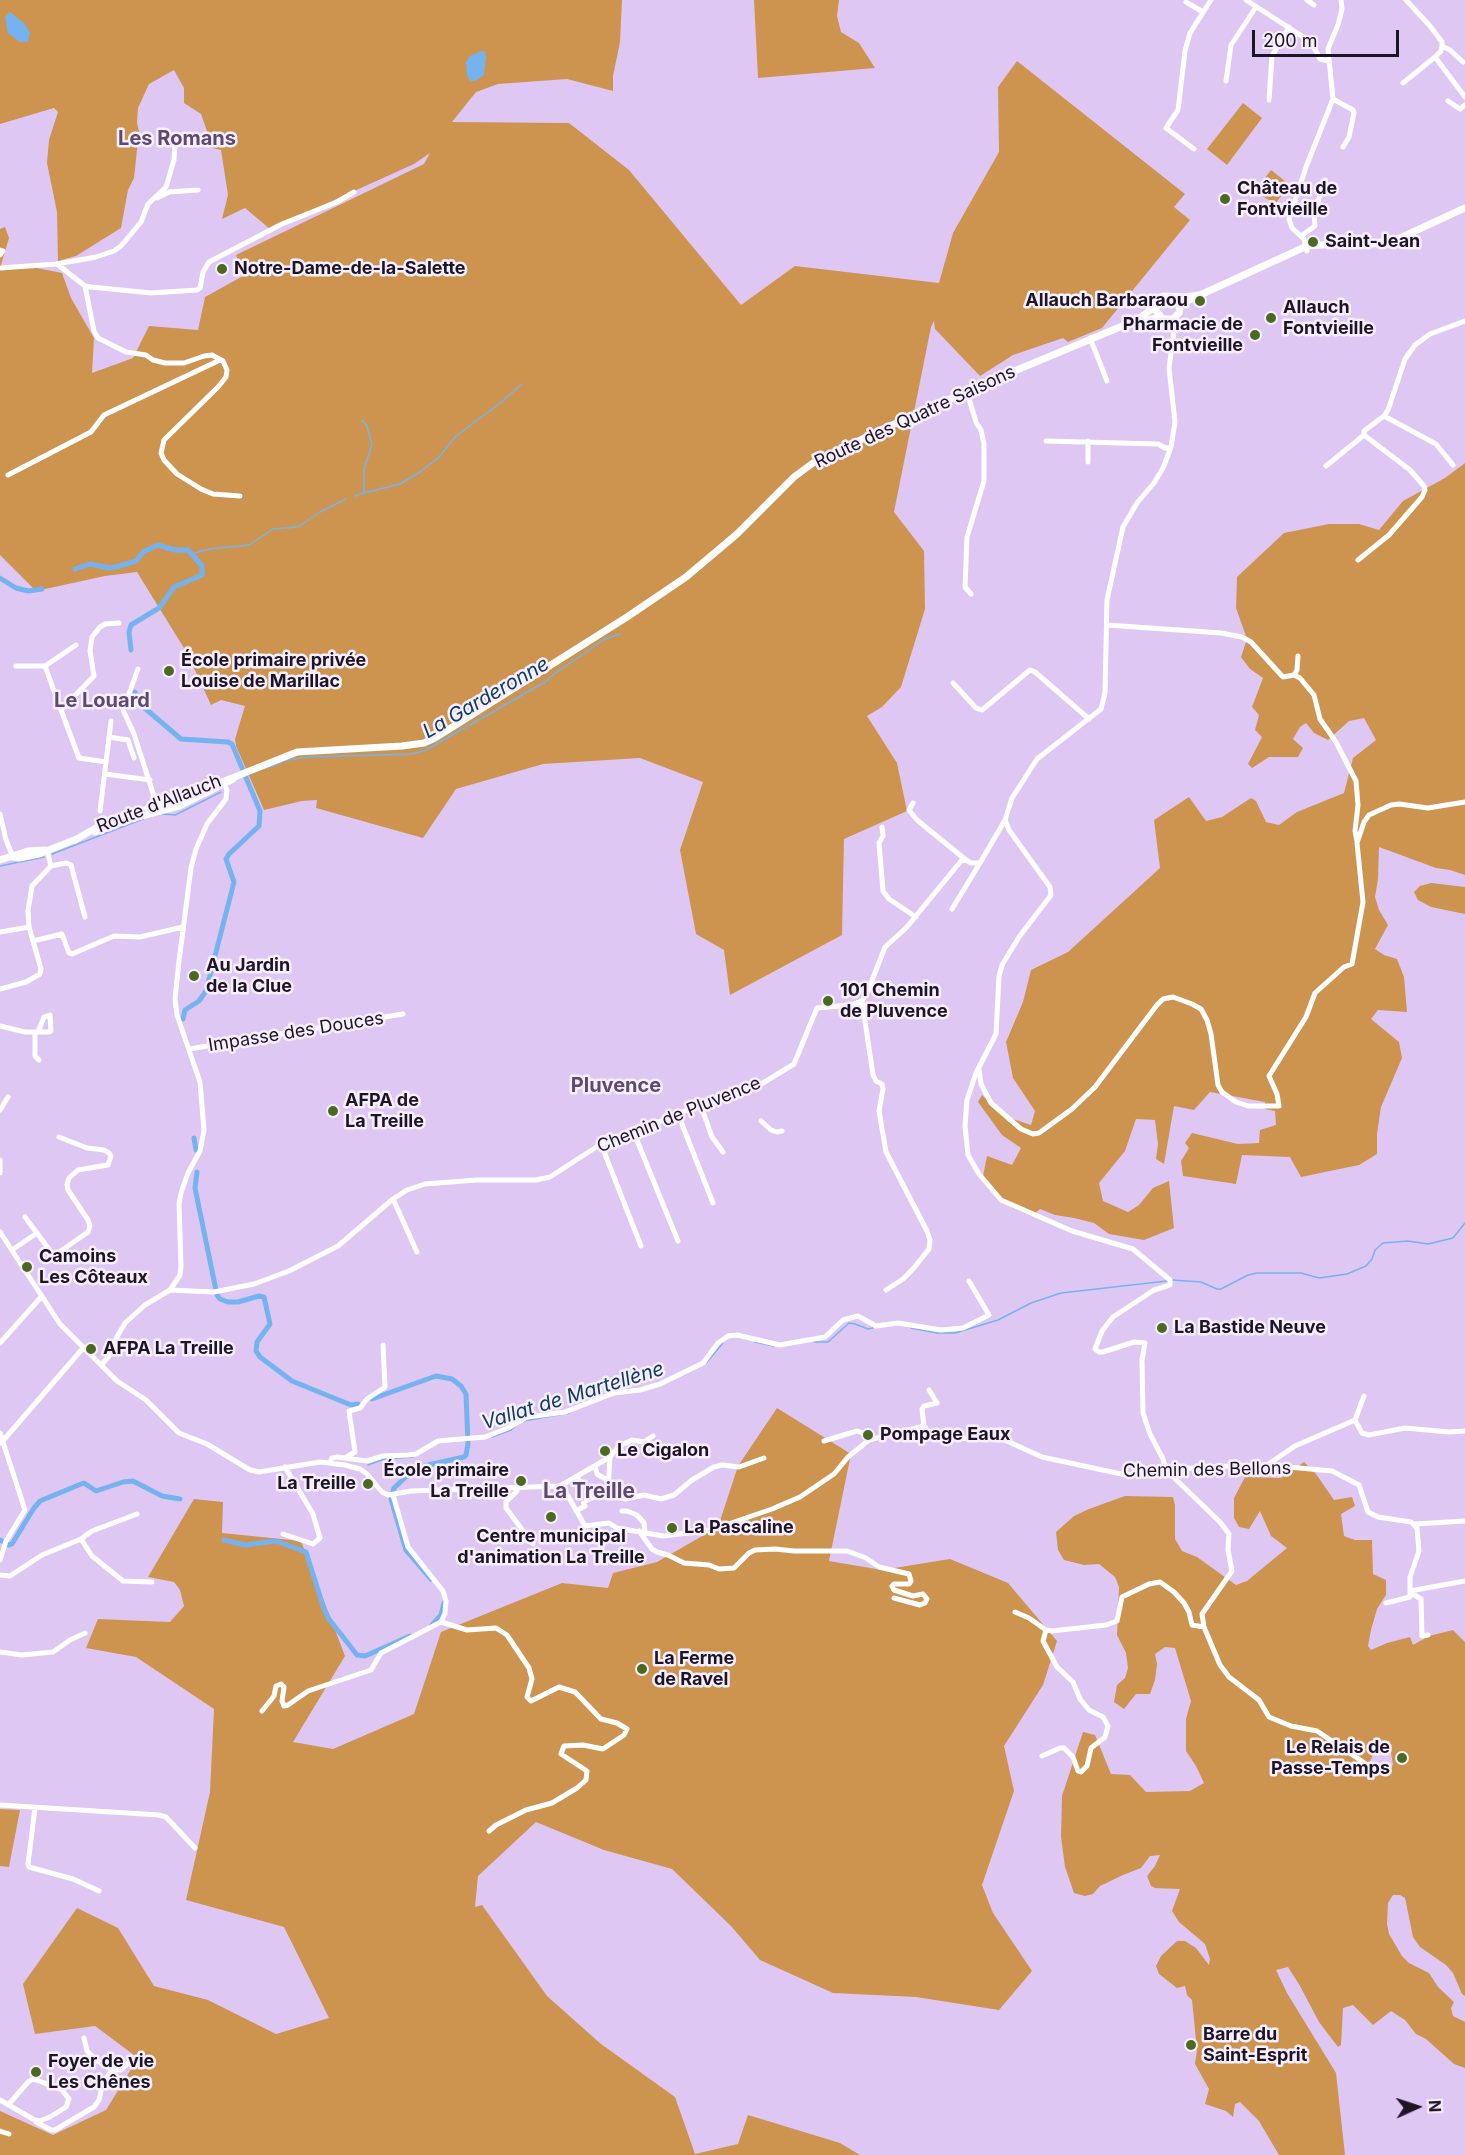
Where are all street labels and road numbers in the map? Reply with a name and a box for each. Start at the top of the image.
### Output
street label: Route des Quatre Saisons [811,361,1019,473]
street label: Route d'Allauch [94,770,224,838]
street label: Impasse des Douces [207,1007,385,1057]
street label: Chemin de Pluvence [594,1072,764,1158]
street label: Chemin des Bellons [1123,1458,1291,1482]

